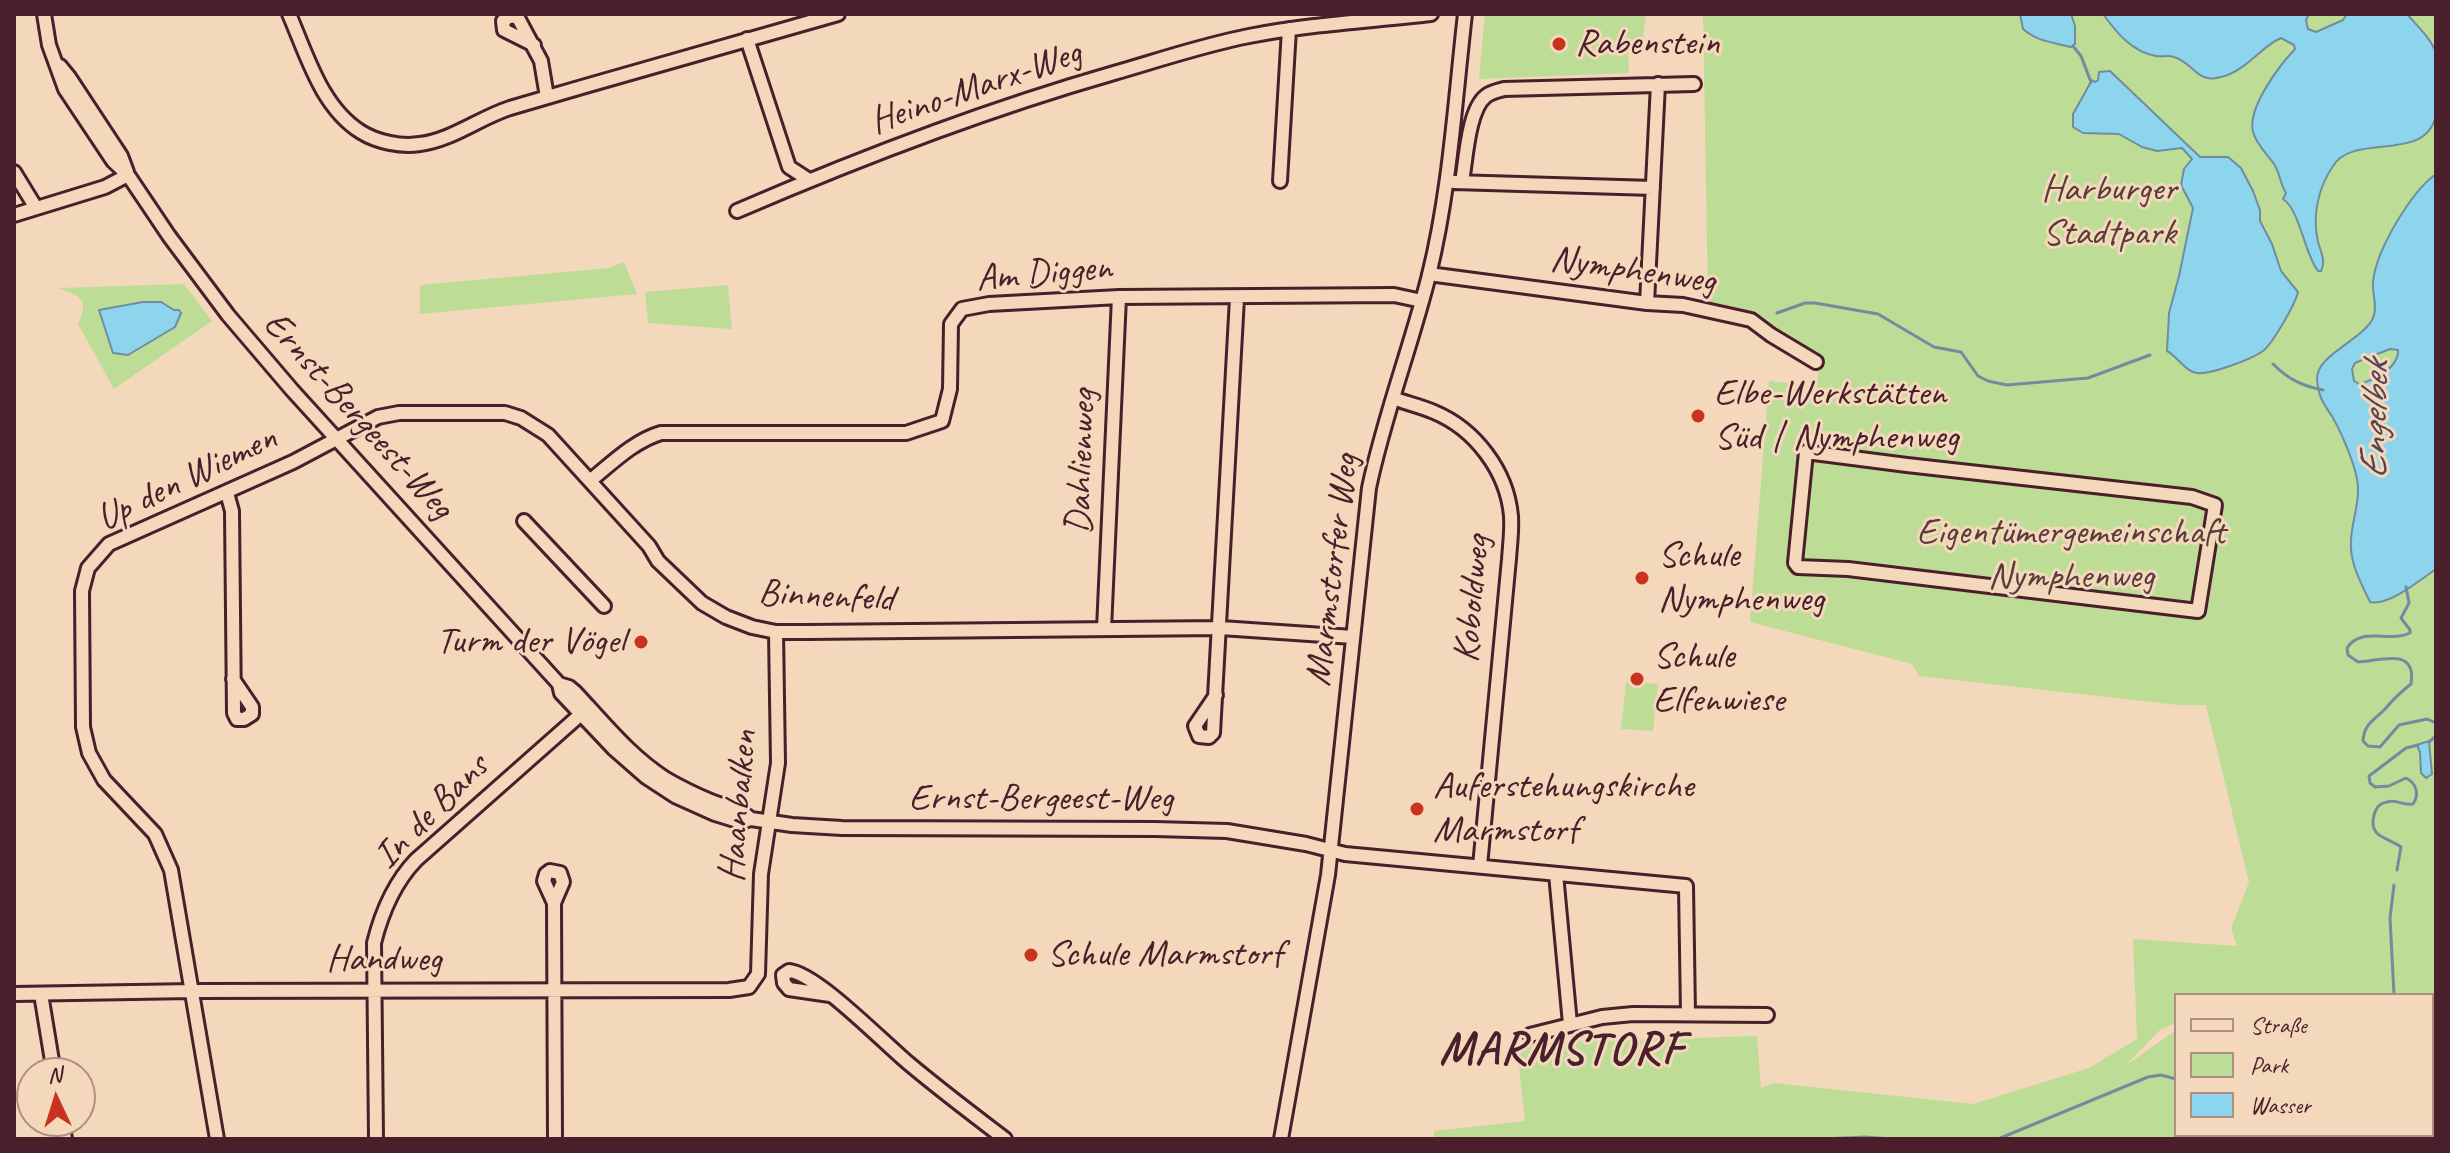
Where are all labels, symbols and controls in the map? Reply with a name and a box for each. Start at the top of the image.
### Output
place label: Rabenstein [1575,21,1720,67]
street label: Heino-Marx-Weg [864,31,1088,145]
marker: Rabenstein [1550,35,1568,53]
park label: Harburger Stadtpark [2041,167,2177,256]
street label: Nymphenweg [1547,237,1719,305]
street label: Am Diggen [974,245,1114,303]
street label: Ernst-Bergeest-Weg [253,303,463,529]
water label: Engelbek [2351,361,2401,479]
place label: Elbe-Werkstätten Süd | Nymphenweg [1714,371,1959,460]
street label: Dahlienweg [1057,389,1107,535]
marker: Elbe-Werkstätten Süd | Nymphenweg [1689,407,1707,425]
street label: Up den Wiemen [90,416,284,542]
street label: Marmstorfer Weg [1296,451,1370,689]
park label: Eigentümergemeinschaft Nymphenweg [1917,510,2225,600]
place label: Schule Nymphenweg [1658,533,1824,622]
street label: Koboldweg [1445,534,1501,664]
marker: Schule Nymphenweg [1633,569,1651,587]
street label: Binnenfeld [757,571,895,623]
place label: Turm der Vögel [436,619,625,665]
marker: Turm der Vögel [632,633,650,651]
place label: Schule Elfenwiese [1653,634,1784,724]
marker: Schule Elfenwiese [1628,670,1646,688]
street label: Haanbalken [710,728,768,884]
street label: In de Bans [365,745,499,879]
place label: Auferstehungskirche Marmstorf [1433,764,1694,854]
street label: Ernst-Bergeest-Weg [909,776,1173,822]
marker: Auferstehungskirche Marmstorf [1408,800,1426,818]
place label: Schule Marmstorf [1047,932,1282,978]
street label: Handweg [326,937,442,983]
marker: Schule Marmstorf [1022,946,1040,964]
legend [2174,993,2434,1137]
text: Straße [2250,1010,2307,1040]
district label: MARMSTORF [1441,1023,1683,1079]
text: Park [2250,1050,2288,1080]
north arrow [16,1057,96,1137]
text: N [47,1061,62,1089]
text: Wasser [2250,1090,2311,1120]

